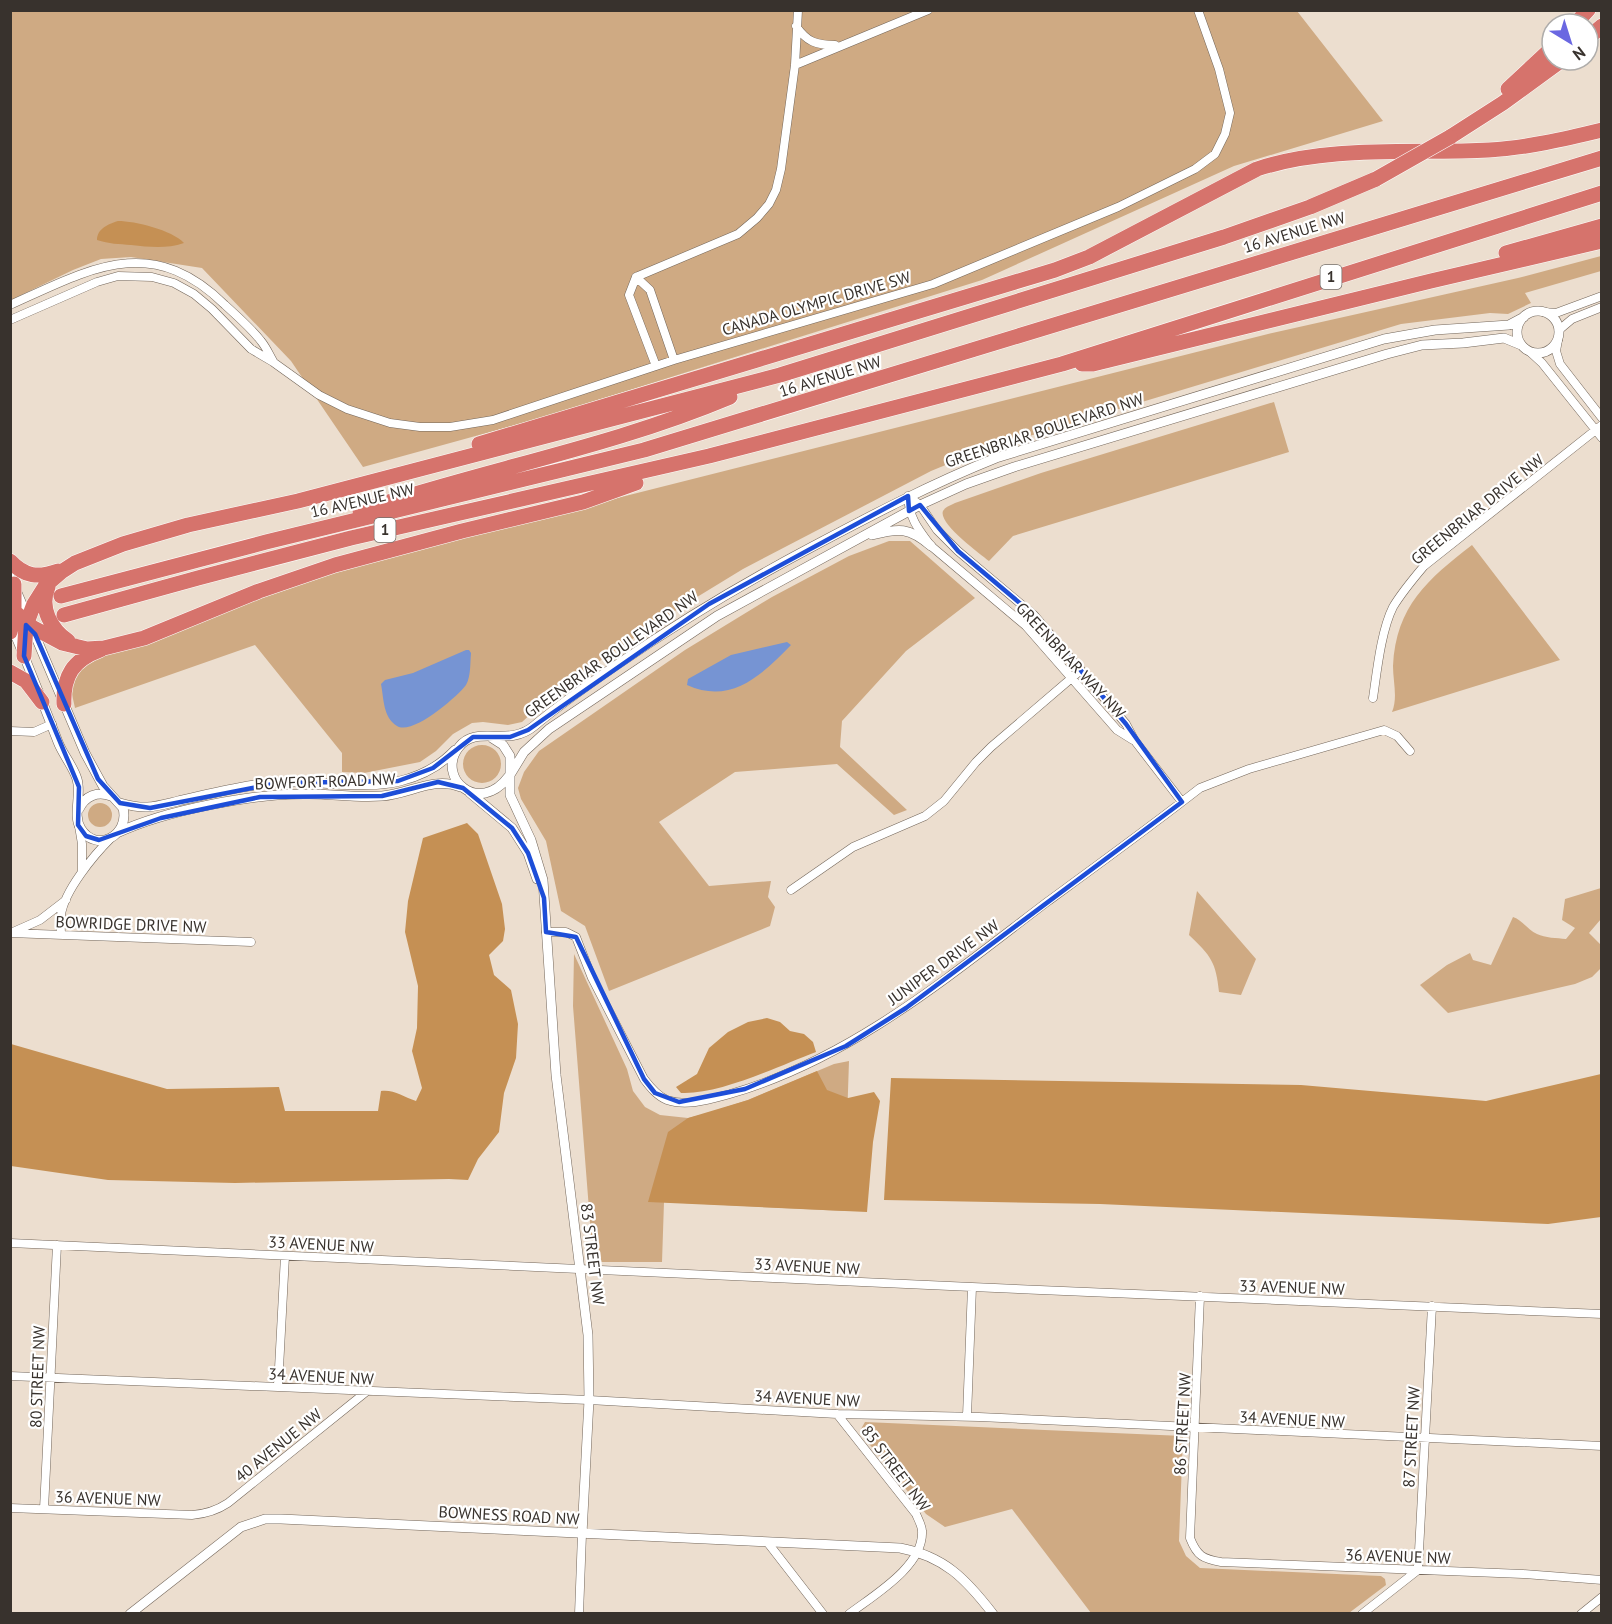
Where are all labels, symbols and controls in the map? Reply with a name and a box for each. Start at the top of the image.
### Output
north arrow [1540,12,1600,72]
text: N [1569,43,1590,65]
street label: 16 AVENUE NW [1241,207,1348,257]
road number: 1 [1320,265,1342,289]
street label: CANADA OLYMPIC DRIVE SW [720,266,913,339]
street label: 16 AVENUE NW [777,351,884,401]
street label: GREENBRIAR BOULEVARD NW [942,388,1146,472]
street label: GREENBRIAR DRIVE NW [1407,449,1548,569]
street label: 16 AVENUE NW [308,478,416,522]
road number: 1 [374,518,396,542]
street label: GREENBRIAR BOULEVARD NW [520,586,702,722]
street label: GREENBRIAR WAY NW [1012,598,1130,723]
street label: BOWFORT ROAD NW [254,769,397,793]
street label: BOWRIDGE DRIVE NW [55,911,208,937]
street label: JUNIPER DRIVE NW [883,915,1003,1010]
street label: 83 STREET NW [577,1202,609,1307]
street label: 33 AVENUE NW [268,1231,375,1257]
street label: 33 AVENUE NW [754,1253,861,1279]
street label: 33 AVENUE NW [1239,1275,1346,1299]
street label: 80 STREET NW [25,1325,49,1428]
street label: 34 AVENUE NW [268,1363,375,1389]
street label: 86 STREET NW [1169,1372,1195,1476]
street label: 34 AVENUE NW [754,1385,861,1411]
street label: 87 STREET NW [1398,1385,1424,1488]
street label: 40 AVENUE NW [231,1404,326,1486]
street label: 34 AVENUE NW [1239,1406,1346,1432]
street label: 85 STREET NW [857,1421,935,1515]
street label: 36 AVENUE NW [55,1486,162,1510]
street label: BOWNESS ROAD NW [438,1501,581,1529]
street label: 36 AVENUE NW [1345,1544,1452,1568]

